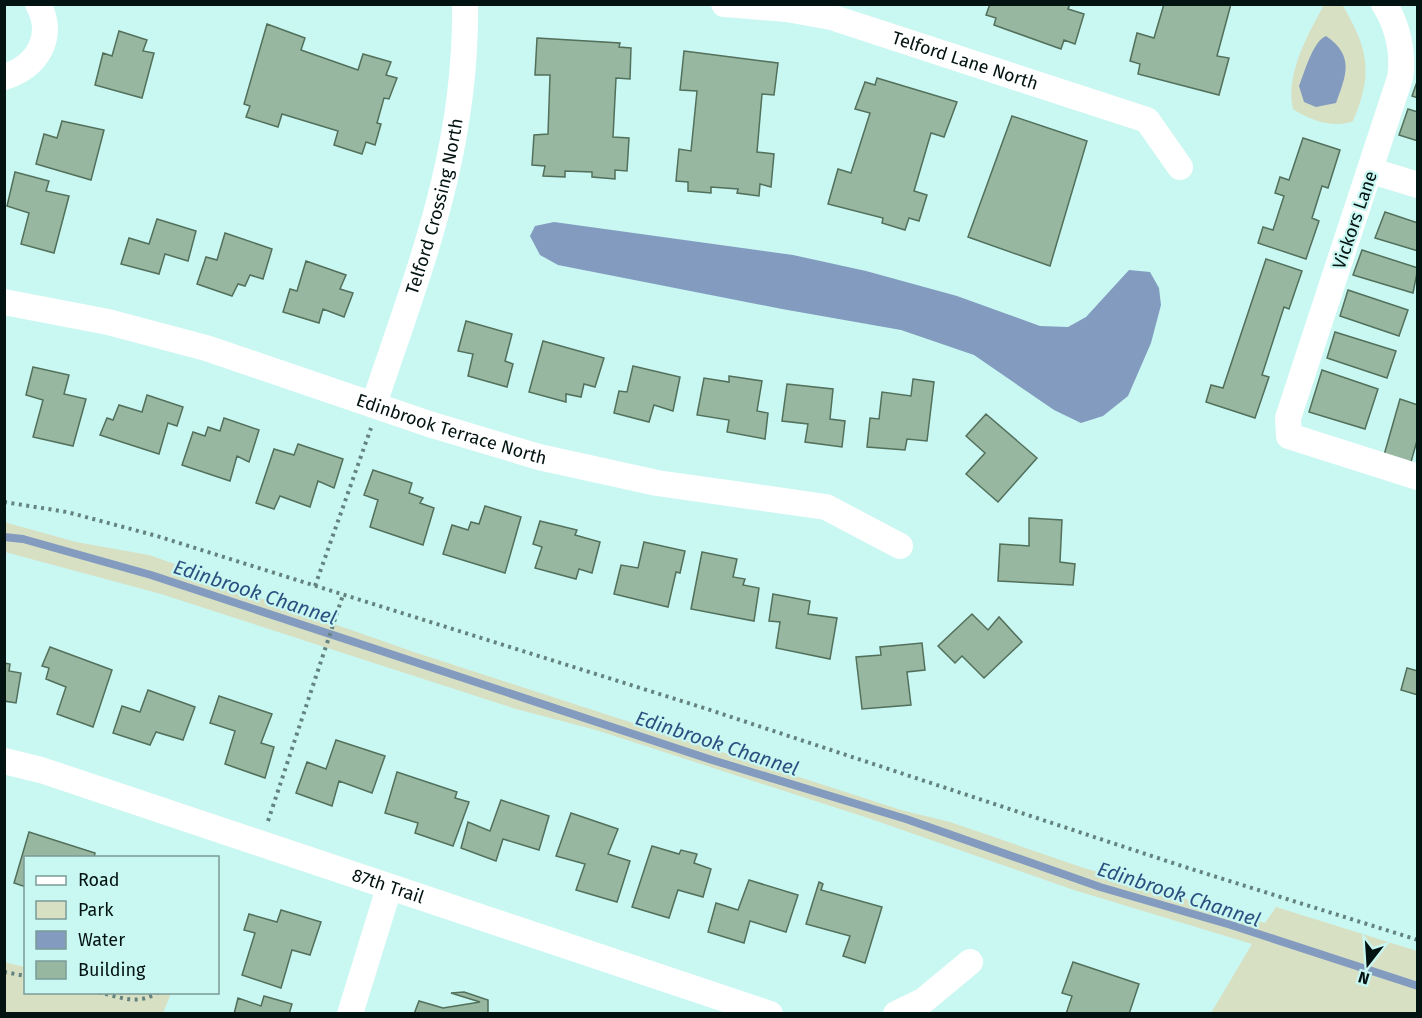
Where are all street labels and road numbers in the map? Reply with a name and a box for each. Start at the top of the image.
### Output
street label: Telford Lane North [889,27,1041,95]
street label: Telford Crossing North [401,117,468,297]
street label: Vickors Lane [1328,168,1382,272]
street label: Edinbrook Terrace North [353,389,549,469]
street label: 87th Trail [349,864,427,908]

